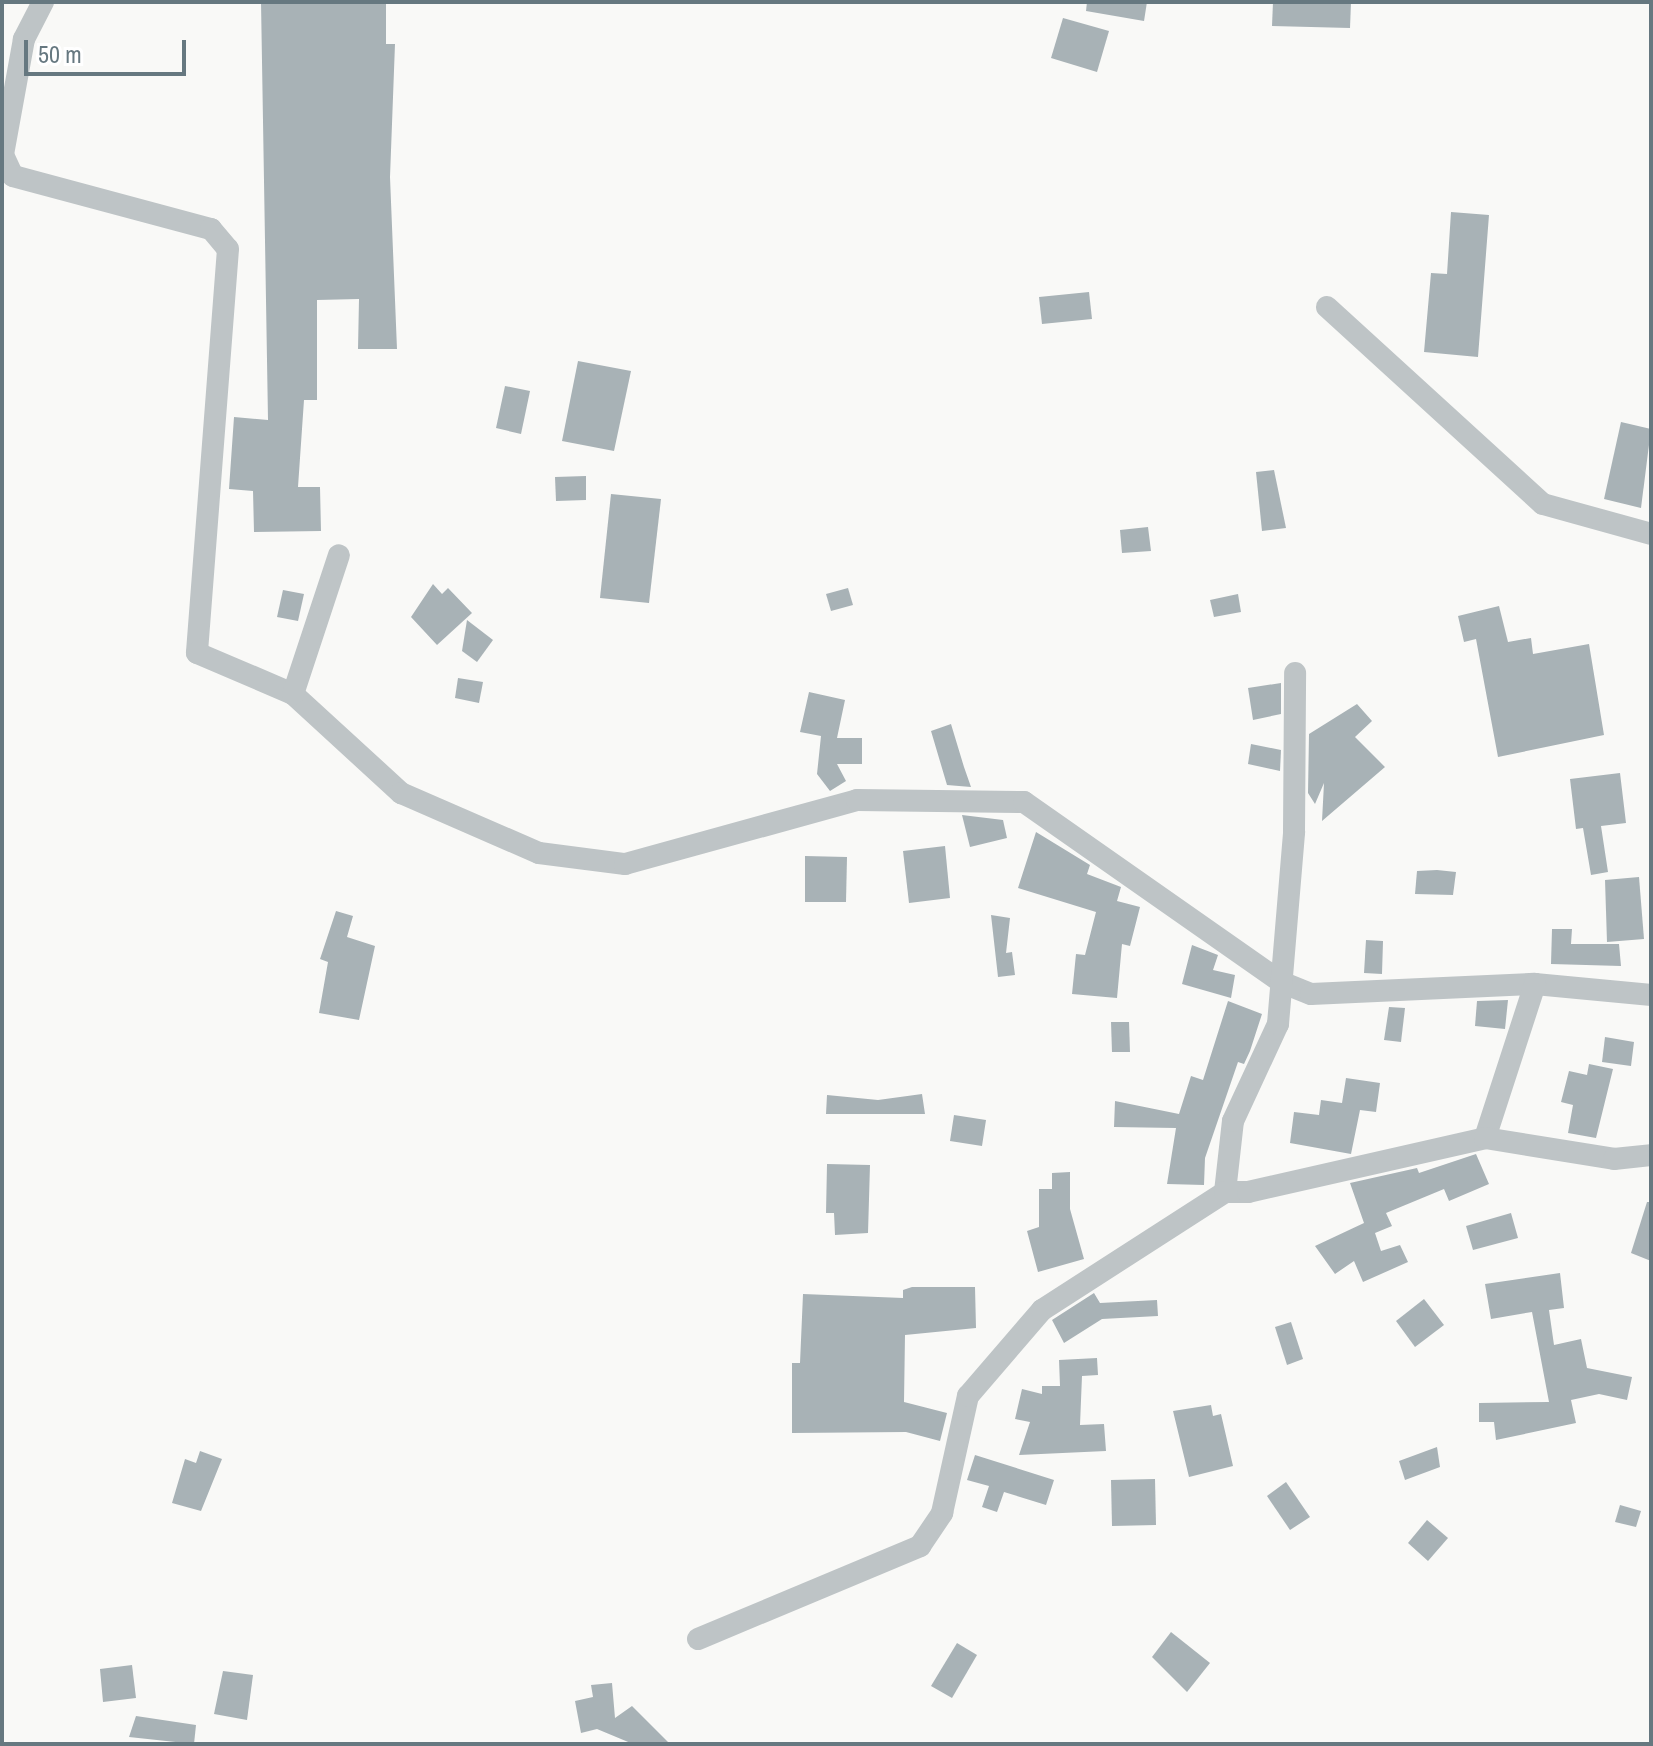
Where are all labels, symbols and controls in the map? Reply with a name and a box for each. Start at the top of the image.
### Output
scale bar [28,24,190,74]
text: 50 m [38,38,82,70]

